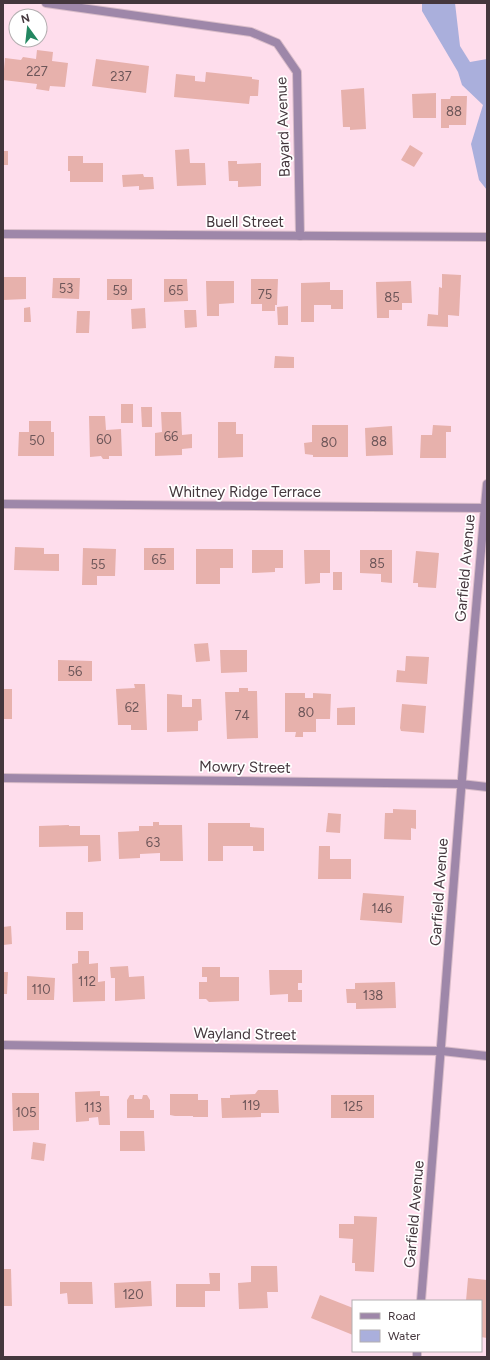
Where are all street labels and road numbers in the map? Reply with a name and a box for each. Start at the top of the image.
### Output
street label: Bayard Avenue [272,77,294,177]
street label: Buell Street [206,213,284,231]
street label: Whitney Ridge Terrace [169,483,321,501]
street label: Garfield Avenue [451,513,479,623]
street label: Mowry Street [199,757,291,777]
street label: Garfield Avenue [426,838,452,946]
street label: Wayland Street [193,1024,297,1044]
street label: Garfield Avenue [400,1159,428,1269]

